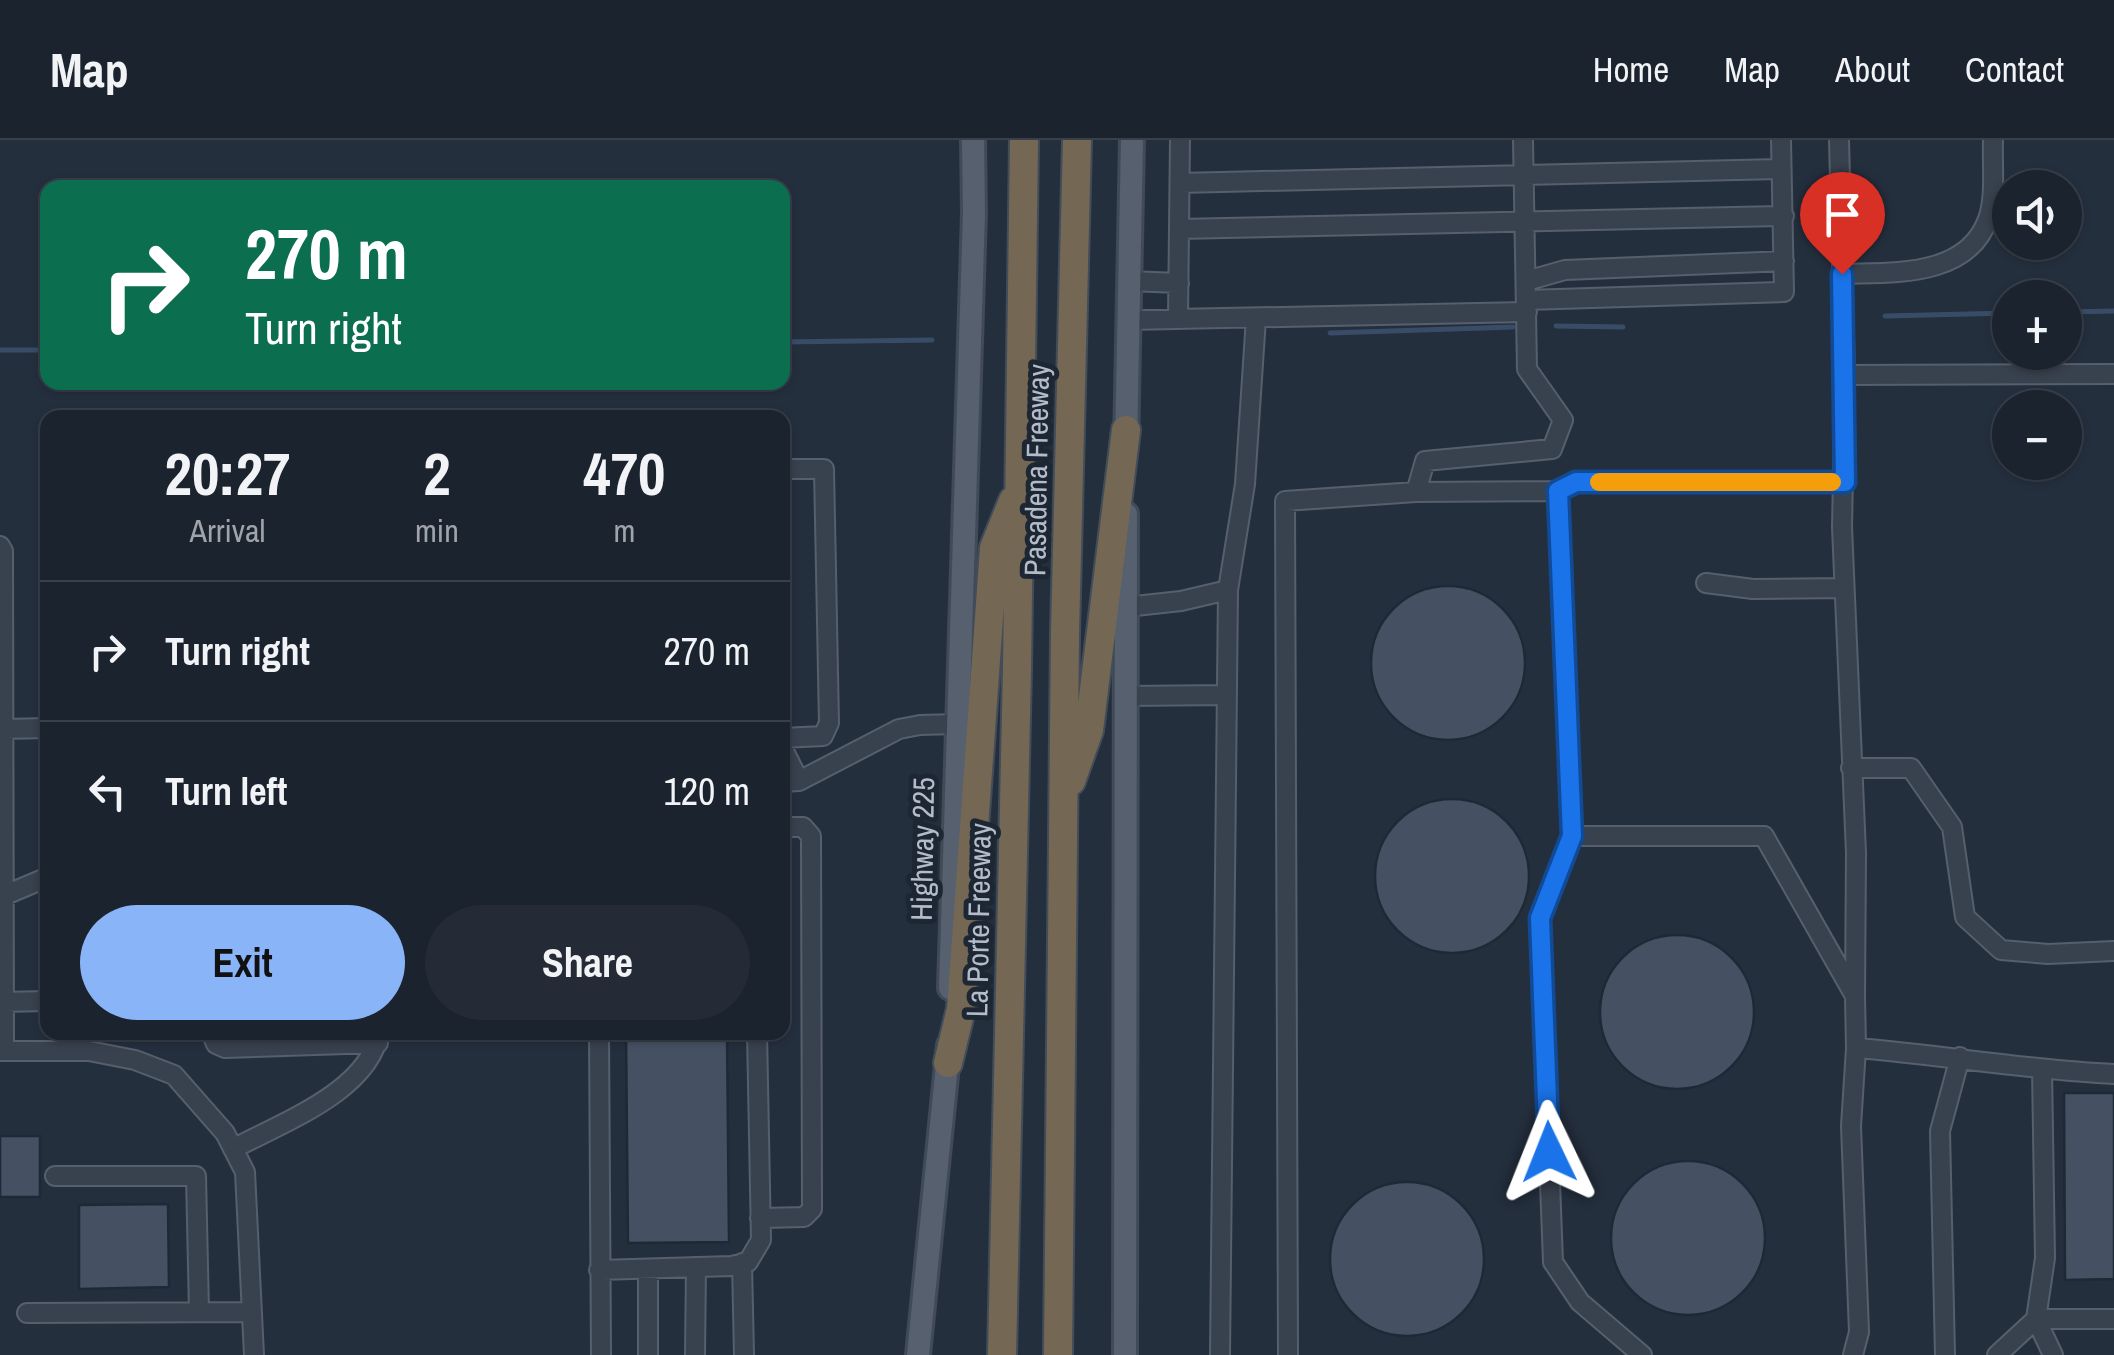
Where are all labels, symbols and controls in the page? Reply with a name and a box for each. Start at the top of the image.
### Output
text: Map [50,37,129,102]
text: Home [1593,46,1669,93]
text: Map [1724,46,1780,93]
text: About [1835,46,1910,93]
text: Contact [1965,46,2064,93]
map controls [1992,170,2082,480]
button: sound [1992,170,2082,260]
pin [1800,172,1885,275]
icon: arrive [1815,187,1870,242]
text: 270 m [245,207,408,301]
icon: right [80,220,210,350]
button: + [1992,280,2082,370]
text: Turn right [245,297,402,358]
street label: Pasadena Freeway [1014,363,1058,576]
button: − [1992,390,2082,480]
text: 20:27 [165,433,290,514]
text: 2 [423,433,451,514]
text: 470 [583,433,665,514]
text: Arrival [190,509,265,552]
text: min [415,509,459,552]
text: m [613,509,635,552]
icon: right [80,624,135,679]
text: Turn right [165,626,310,677]
text: 270 m [663,626,750,677]
icon: left [80,764,135,819]
text: Turn left [165,766,287,817]
text: 120 m [663,766,750,817]
street label: Highway 225 [901,777,943,921]
street label: La Porte Freeway [956,822,1000,1017]
button: Exit [80,905,405,1020]
button: Share [425,905,750,1020]
position arrow [1497,1100,1601,1204]

